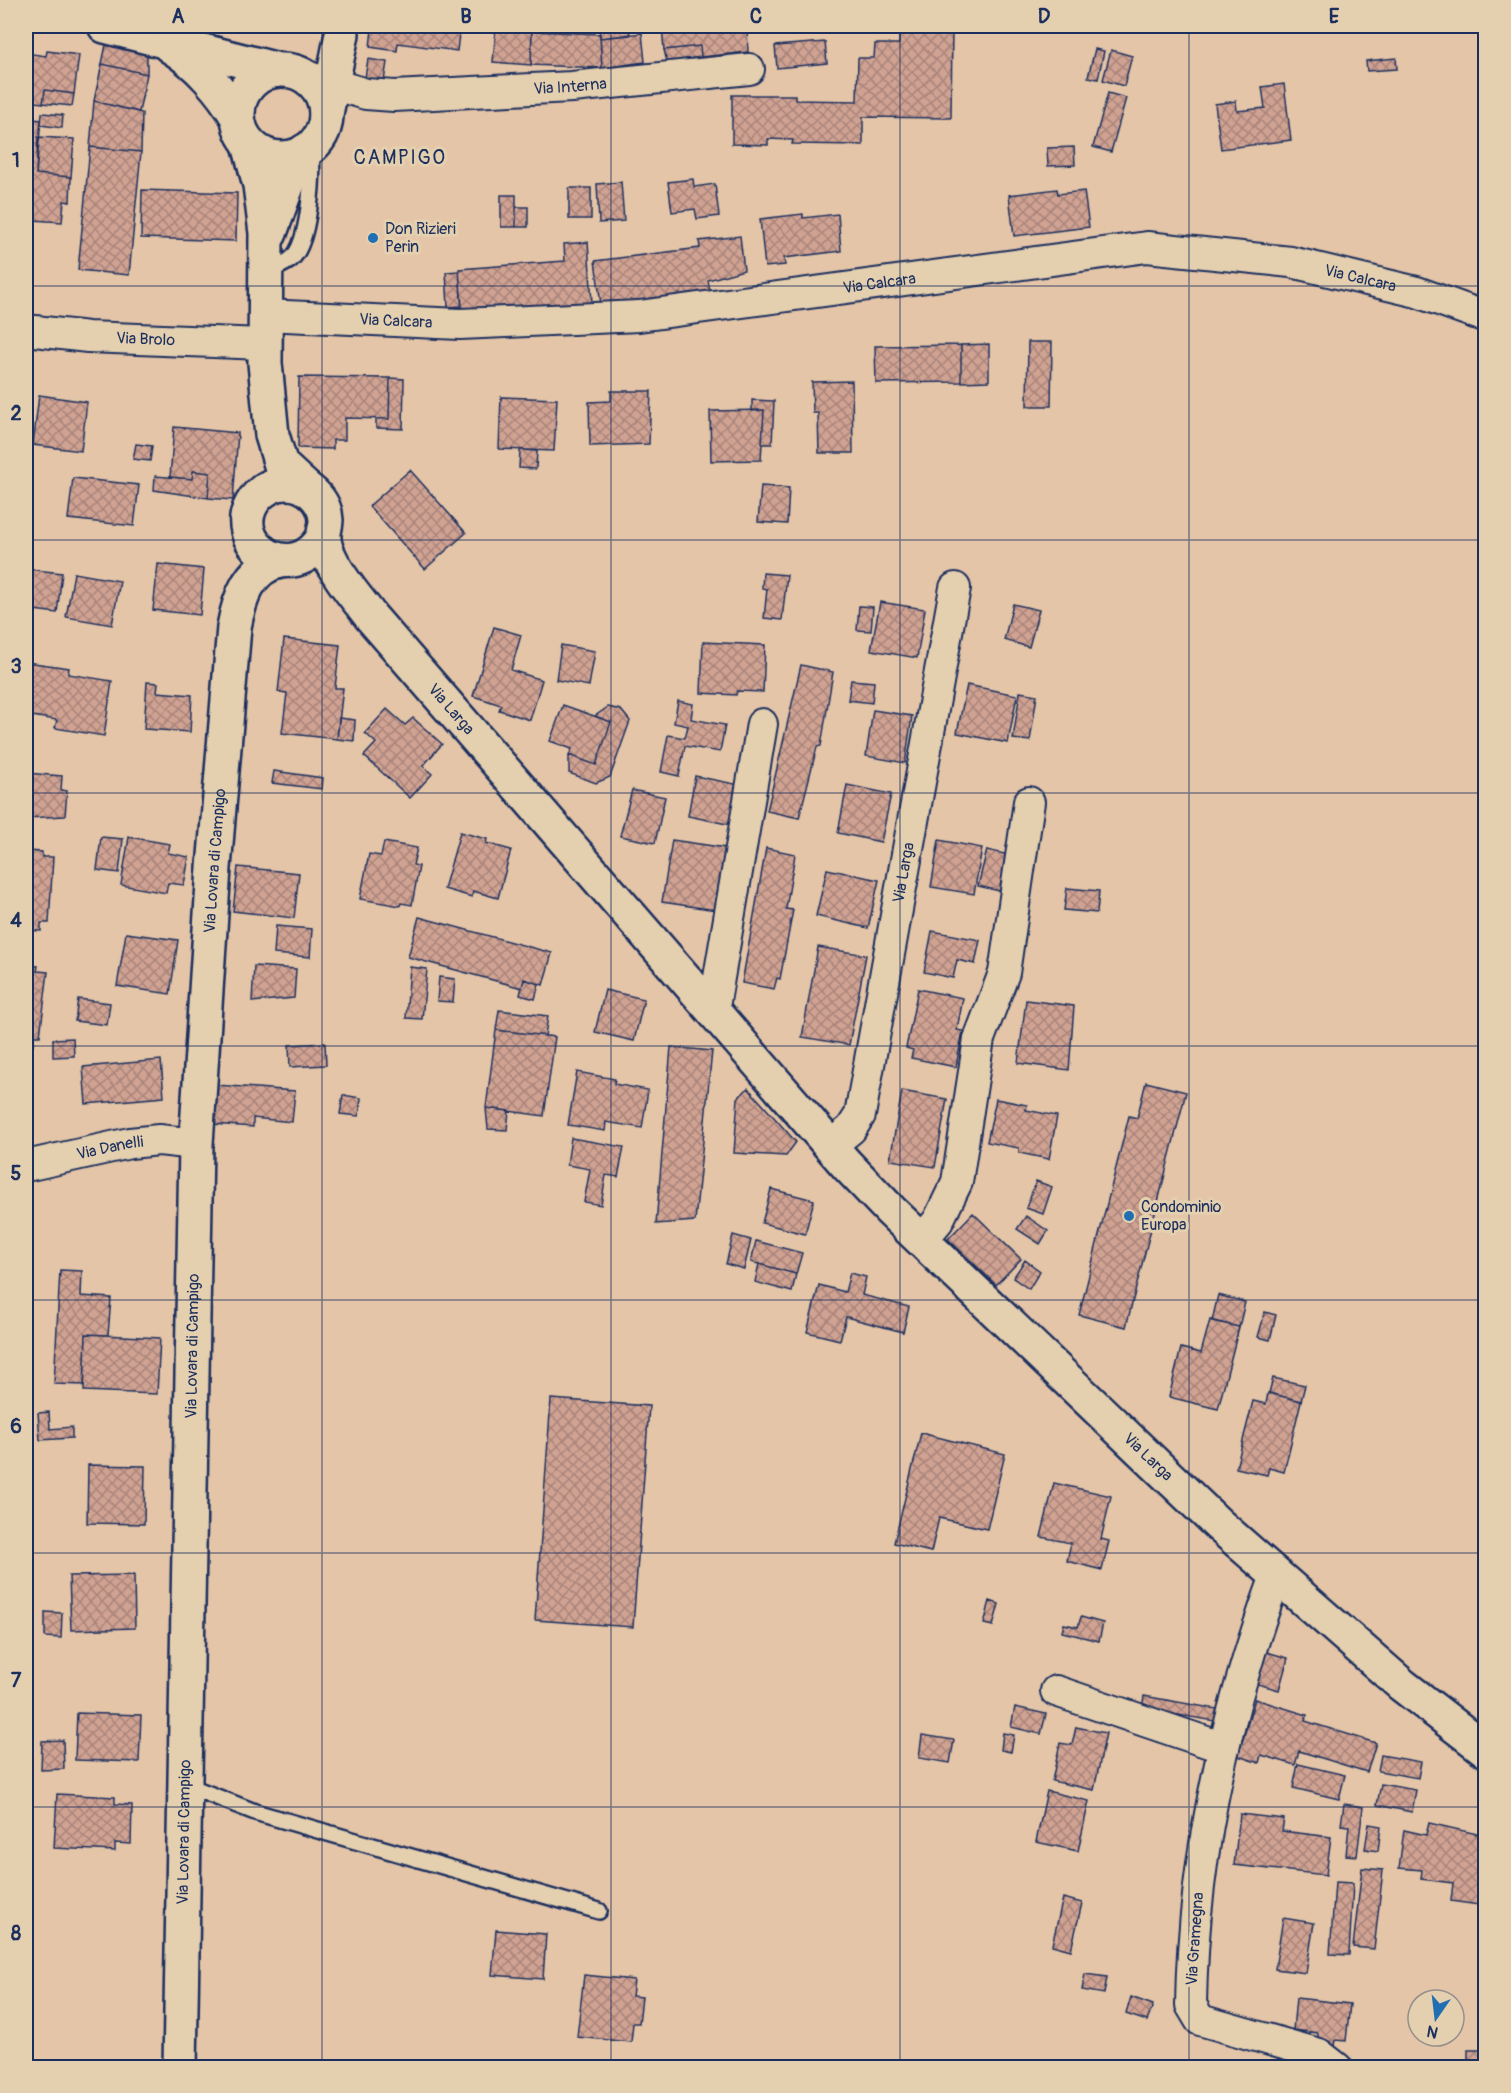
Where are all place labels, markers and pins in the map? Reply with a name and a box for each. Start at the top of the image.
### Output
place label: Don Rizieri Perin [385,219,456,257]
marker: Don Rizieri Perin [366,231,380,245]
place label: Condominio Europa [1141,1197,1222,1235]
marker: Condominio Europa [1122,1209,1136,1223]

